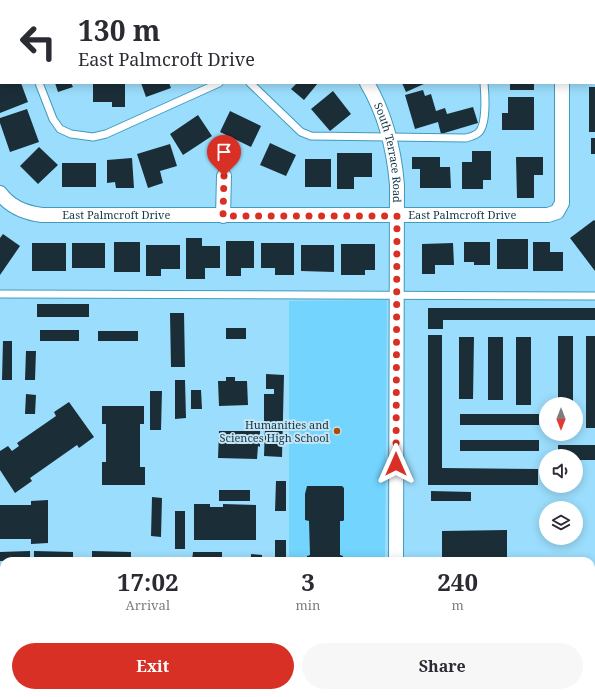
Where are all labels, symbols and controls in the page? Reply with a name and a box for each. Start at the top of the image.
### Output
text: 130 m [78,11,160,49]
icon: left [12,16,64,68]
text: East Palmcroft Drive [78,47,255,71]
street label: South Terrace Road [371,100,405,203]
pin [207,135,241,176]
icon: arrive [213,141,235,163]
street label: East Palmcroft Drive [62,207,170,222]
street label: East Palmcroft Drive [408,207,516,222]
north arrow [539,397,583,441]
map controls [539,397,583,545]
place label: Humanities and Sciences High School [219,417,330,445]
marker: Humanities and Sciences High School [332,426,342,436]
position arrow [375,443,417,485]
button: sound [539,449,583,493]
button: layers [539,501,583,545]
text: 17:02 [117,565,179,598]
text: 3 [301,565,315,598]
text: 240 [437,565,478,598]
text: Arrival [126,596,170,614]
text: min [295,596,320,614]
text: m [451,596,464,614]
button: Exit [12,643,294,689]
button: Share [302,643,583,689]

